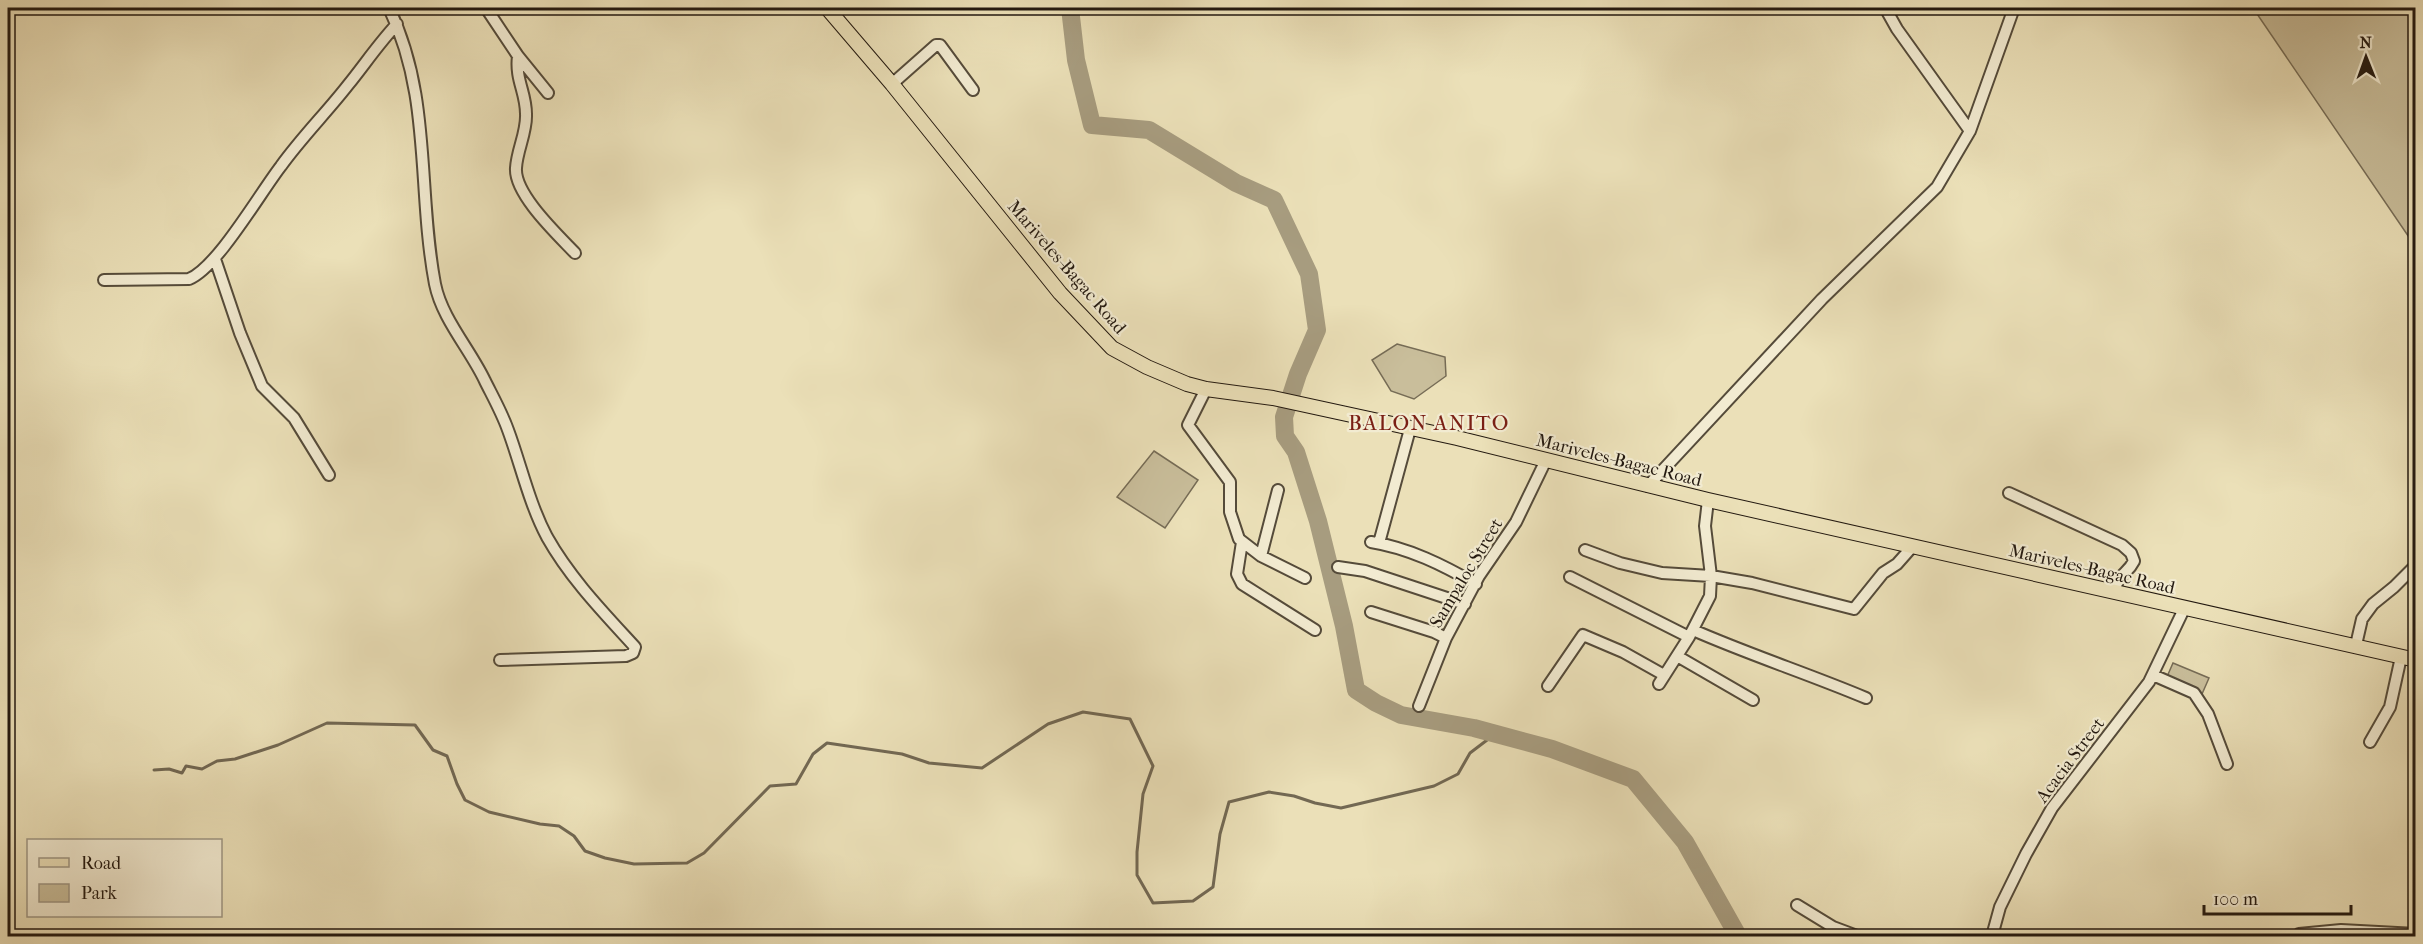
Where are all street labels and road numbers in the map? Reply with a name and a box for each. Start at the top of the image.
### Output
street label: Mariveles-Bagac Road [1003,196,1130,338]
street label: Mariveles-Bagac Road [1534,430,1704,491]
street label: Sampaloc Street [1426,514,1508,632]
street label: Mariveles-Bagac Road [2007,540,2177,599]
street label: Acacia Street [2031,713,2109,808]

